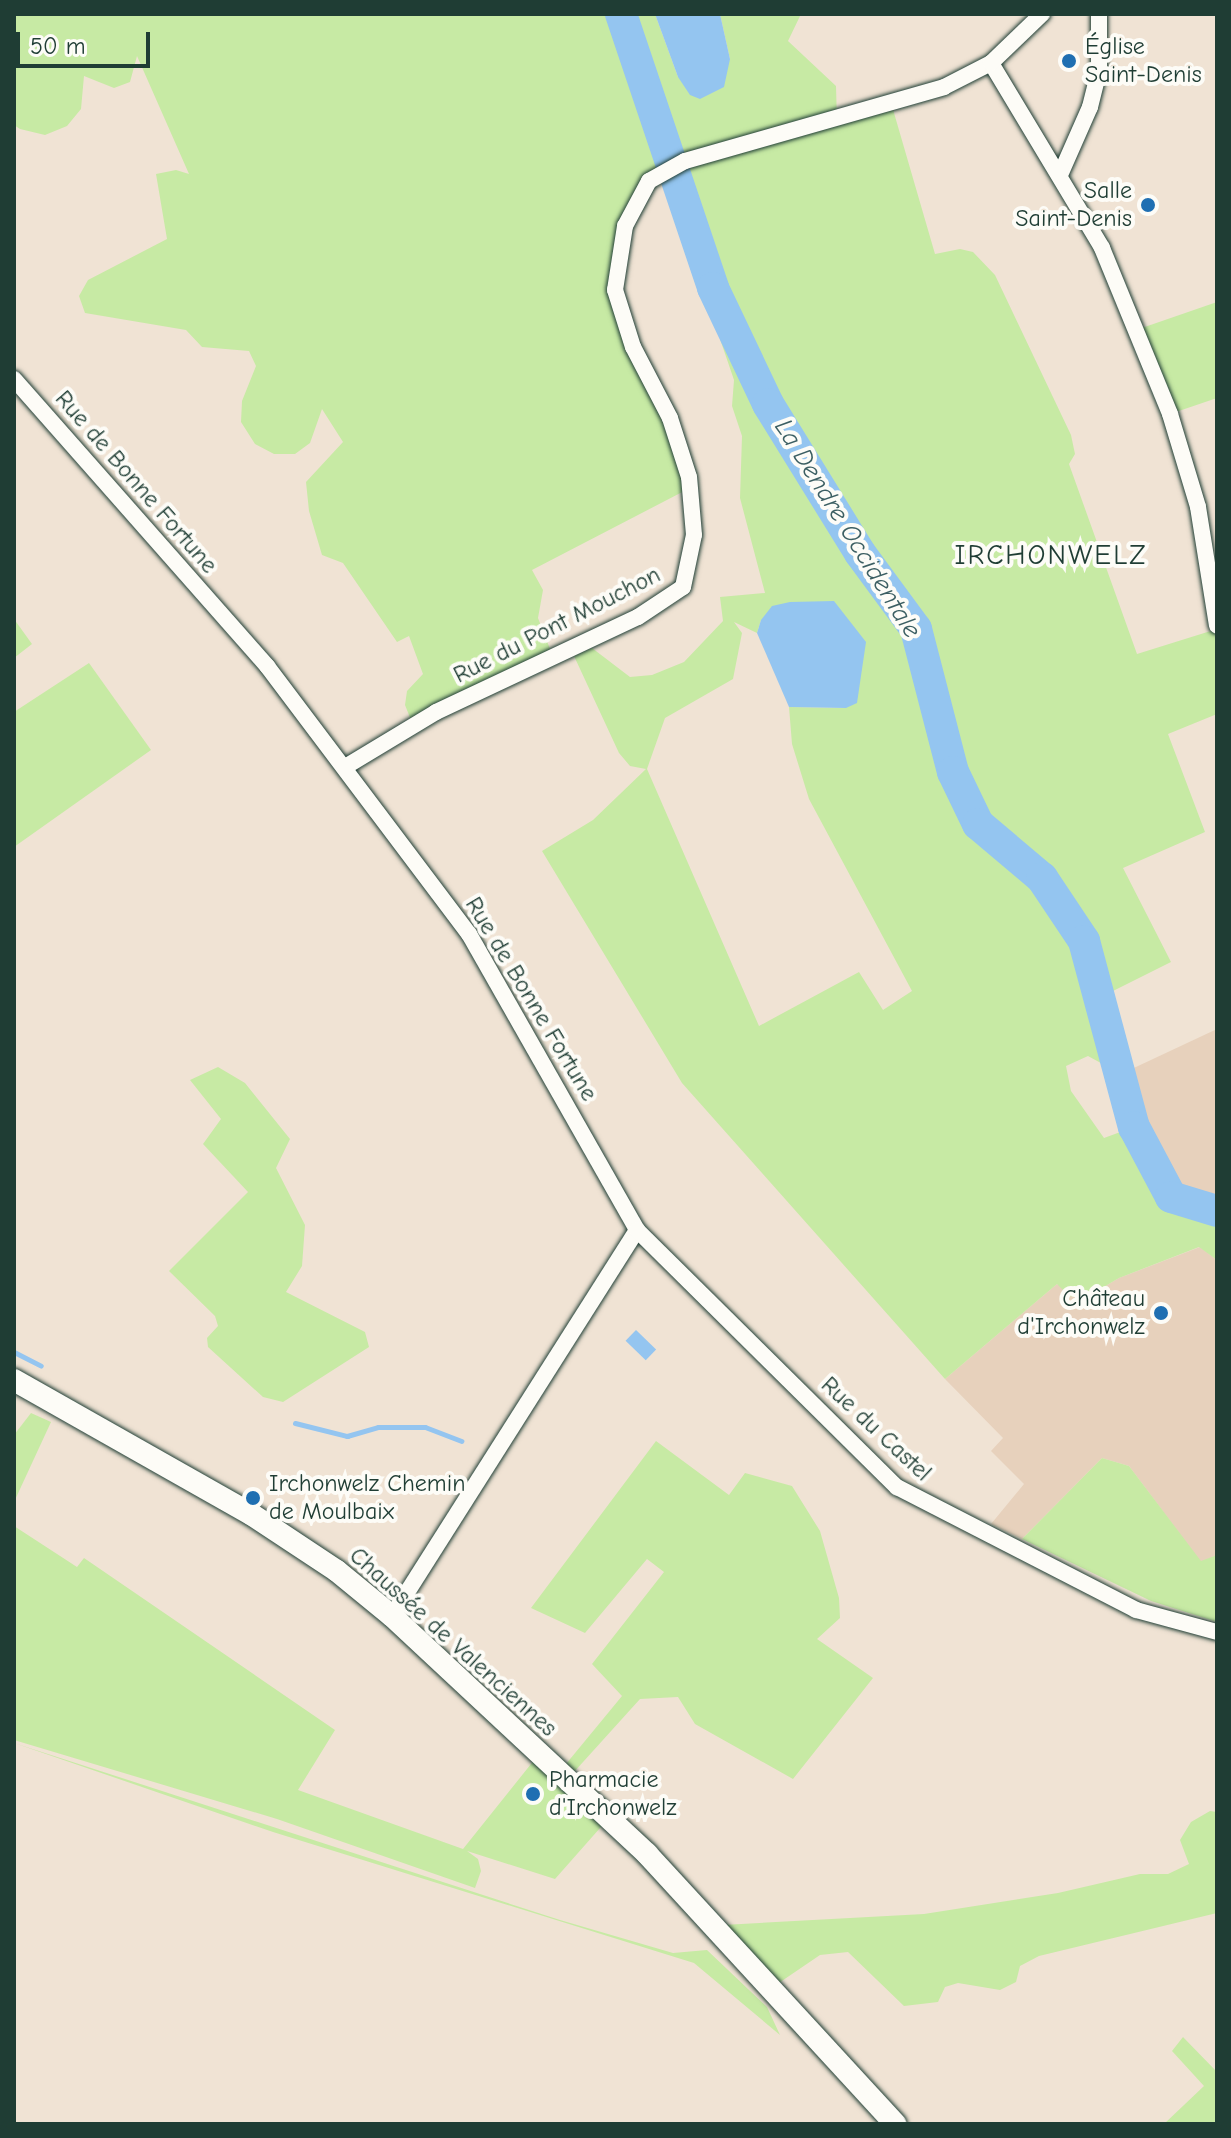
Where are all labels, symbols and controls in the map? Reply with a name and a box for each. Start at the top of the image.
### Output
scale bar [20,16,154,66]
text: 50 m [30,32,86,60]
place label: Église Saint-Denis [1085,33,1202,89]
marker: Église Saint-Denis [1060,52,1078,70]
place label: Salle Saint-Denis [1015,177,1132,233]
marker: Salle Saint-Denis [1139,196,1157,214]
street label: Rue de Bonne Fortune [49,385,223,579]
water label: La Dendre Occidentale [767,414,927,644]
district label: IRCHONWELZ [955,538,1147,572]
street label: Rue du Pont Mouchon [449,560,665,690]
street label: Rue de Bonne Fortune [459,892,603,1106]
place label: Château d'Irchonwelz [1017,1285,1145,1341]
marker: Château d'Irchonwelz [1152,1304,1170,1322]
street label: Rue du Castel [815,1371,937,1487]
place label: Irchonwelz Chemin de Moulbaix [269,1470,465,1526]
marker: Irchonwelz Chemin de Moulbaix [244,1489,262,1507]
street label: Chaussée de Valenciennes [343,1541,563,1743]
place label: Pharmacie d'Irchonwelz [549,1766,677,1822]
marker: Pharmacie d'Irchonwelz [524,1785,542,1803]

